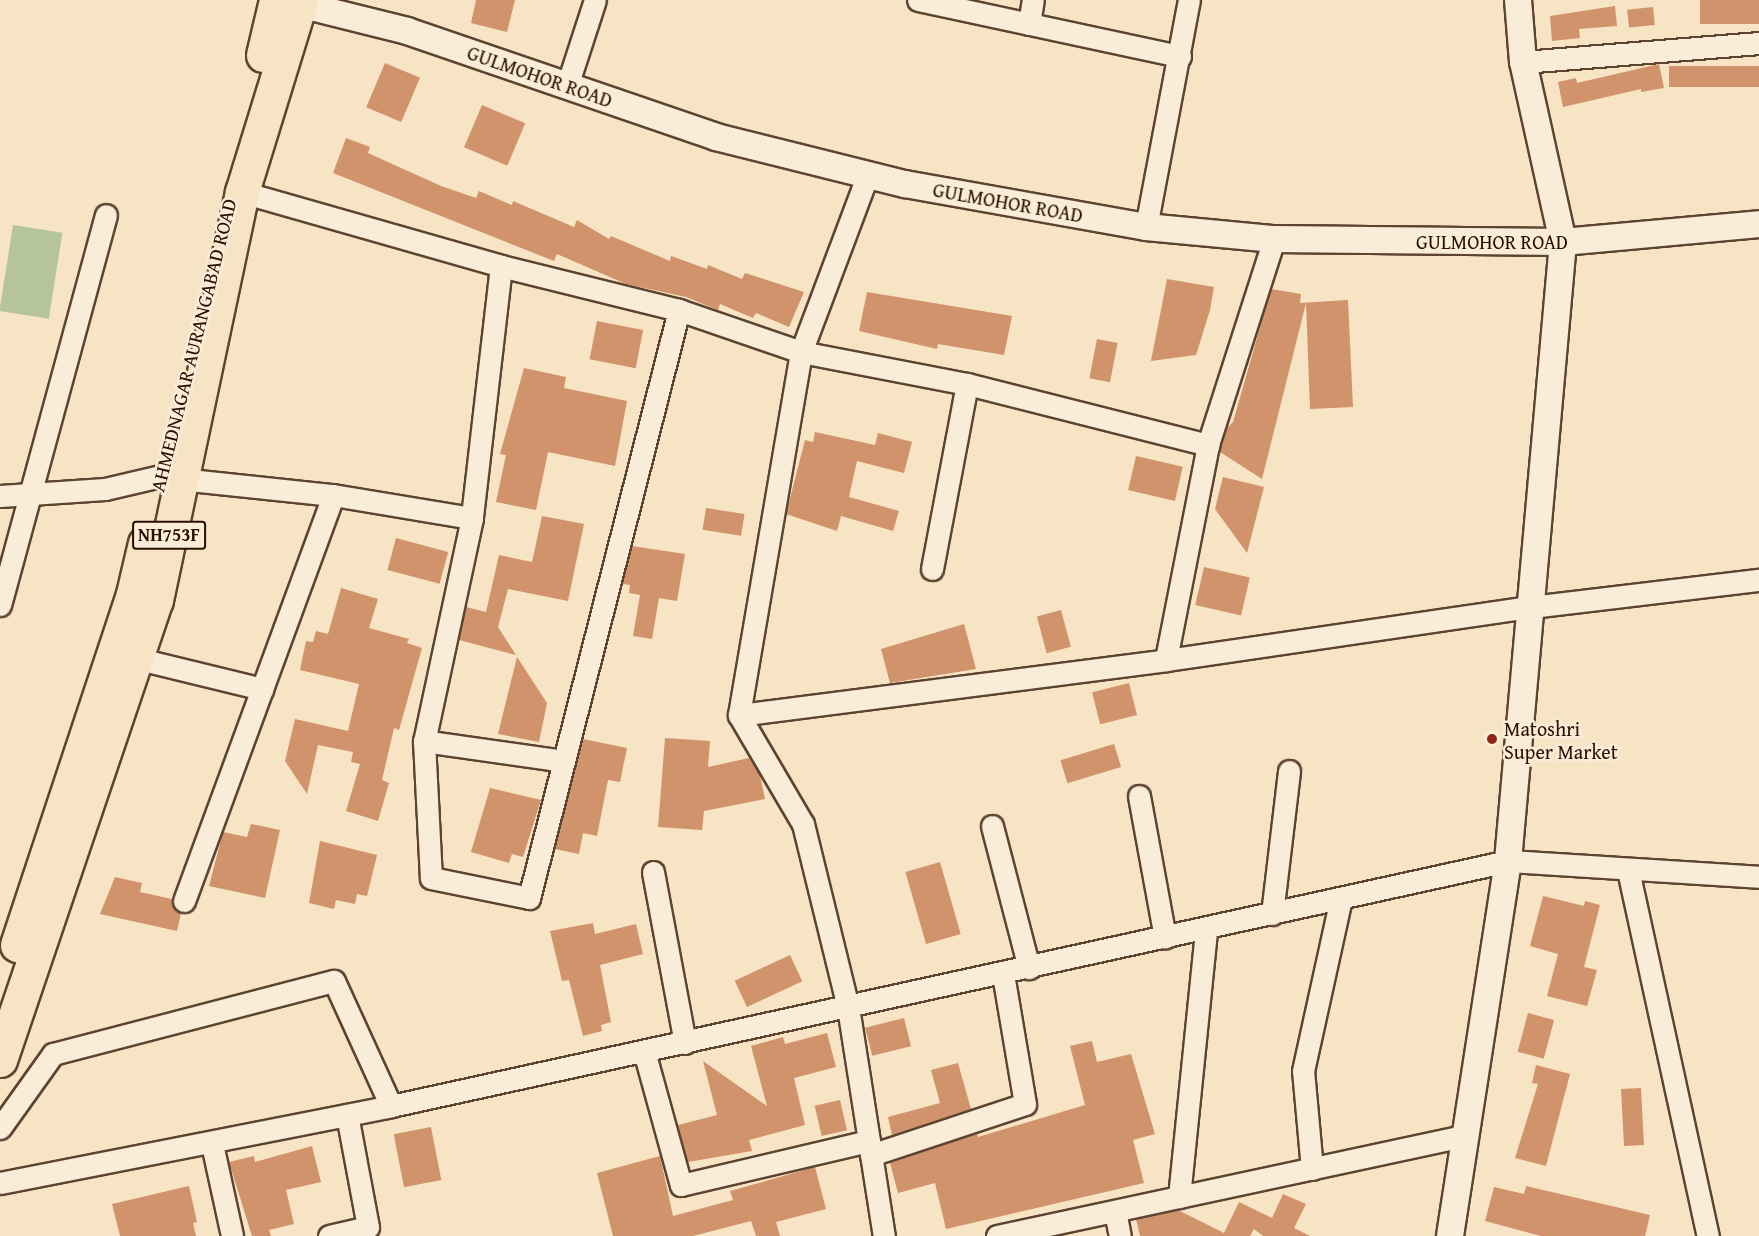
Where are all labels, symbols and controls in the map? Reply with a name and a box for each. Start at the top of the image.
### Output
street label: GULMOHOR ROAD [464,40,616,112]
street label: GULMOHOR ROAD [931,177,1085,227]
street label: AHMEDNAGAR AURANGABAD ROAD [145,196,241,494]
street label: GULMOHOR ROAD [1416,229,1568,253]
road number: NH753F [132,520,207,550]
place label: Matoshri Super Market [1504,716,1618,763]
marker: Matoshri Super Market [1485,732,1499,746]

